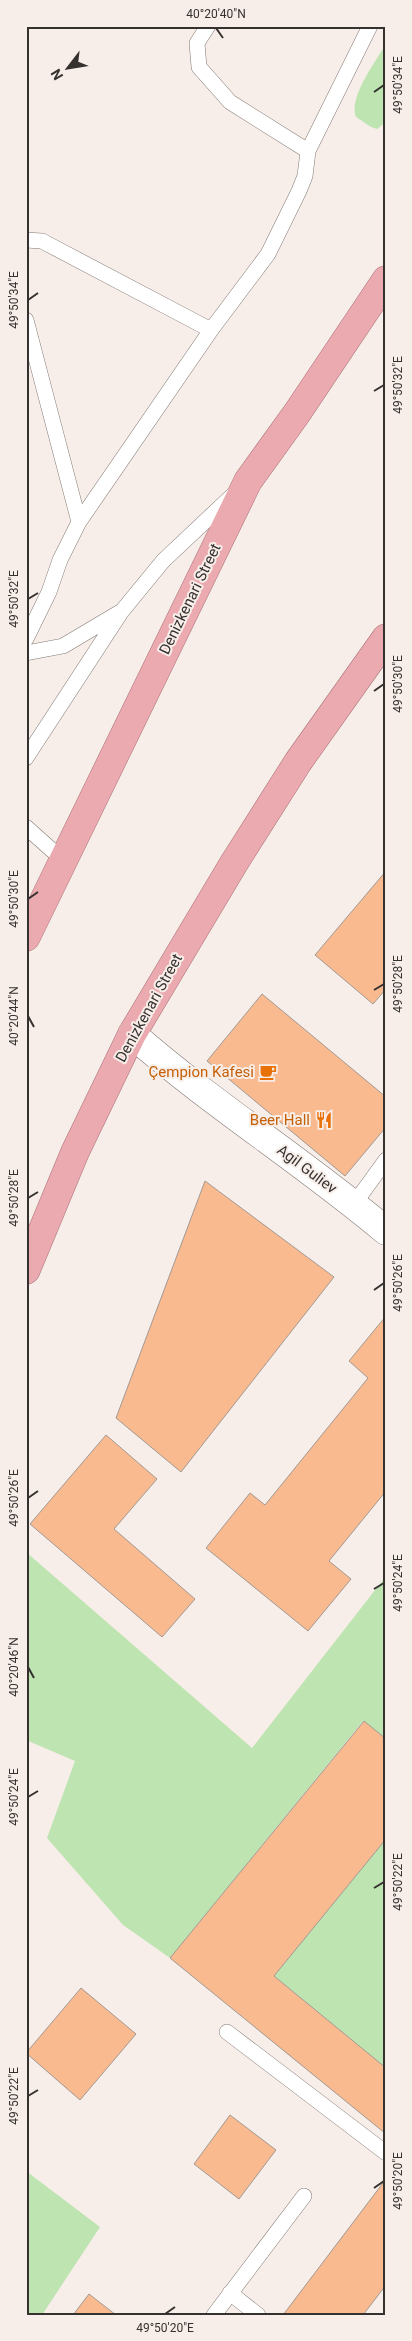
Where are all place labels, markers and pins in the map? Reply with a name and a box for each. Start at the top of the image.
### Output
cafe icon: Çempion Kafesi [258,1062,278,1082]
place label: Çempion Kafesi [149,1063,254,1081]
restaurant icon: Beer Hall [314,1110,334,1130]
place label: Beer Hall [250,1111,310,1129]

